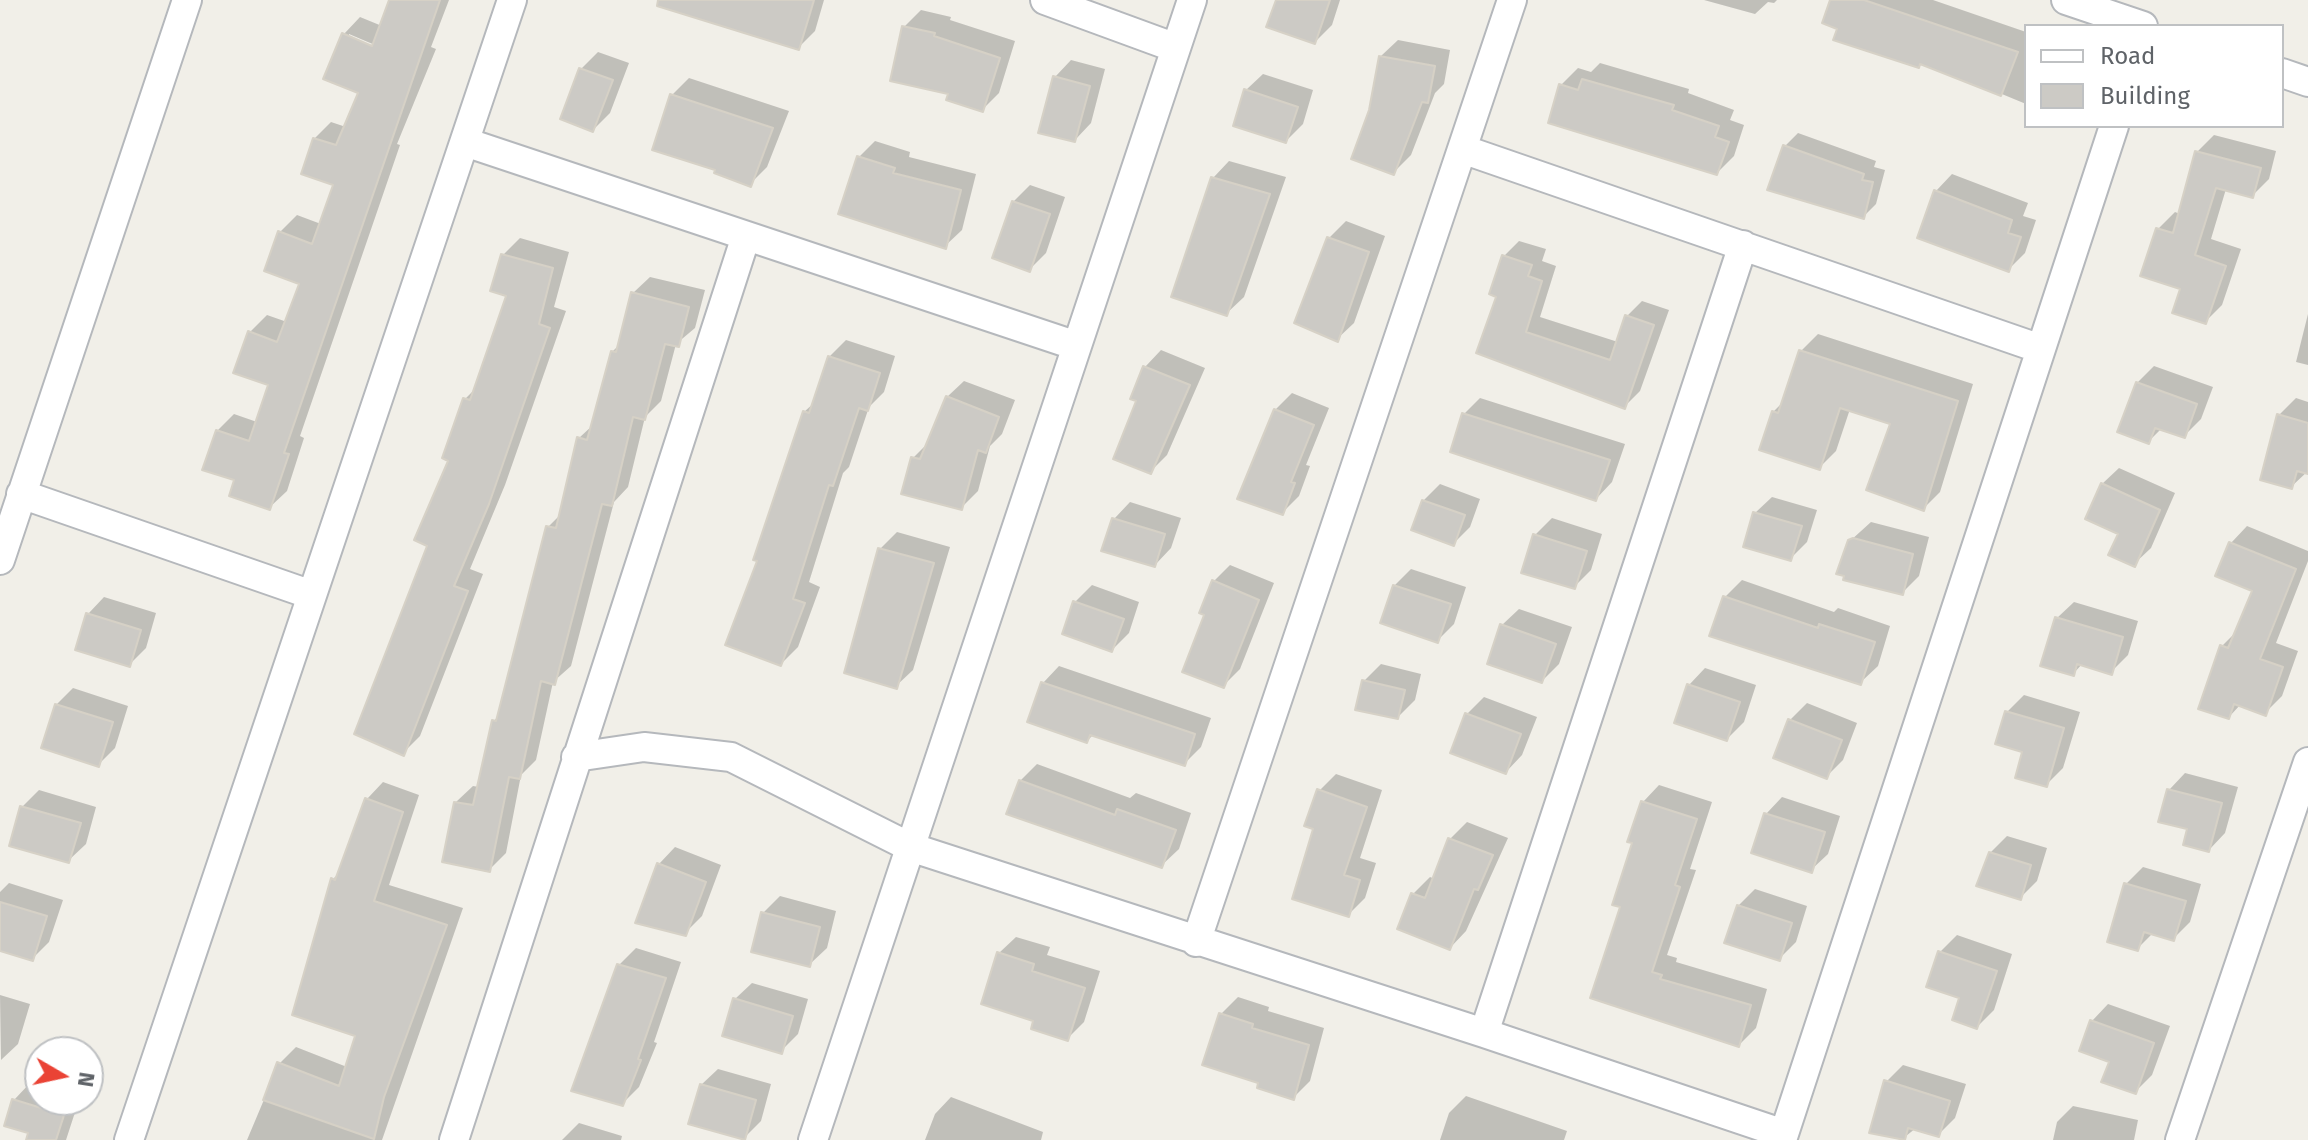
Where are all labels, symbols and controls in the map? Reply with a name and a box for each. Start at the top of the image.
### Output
legend [2024,24,2284,128]
text: Road [2100,42,2155,70]
text: Building [2100,82,2190,110]
north arrow [24,1036,104,1116]
text: N [72,1070,101,1089]

